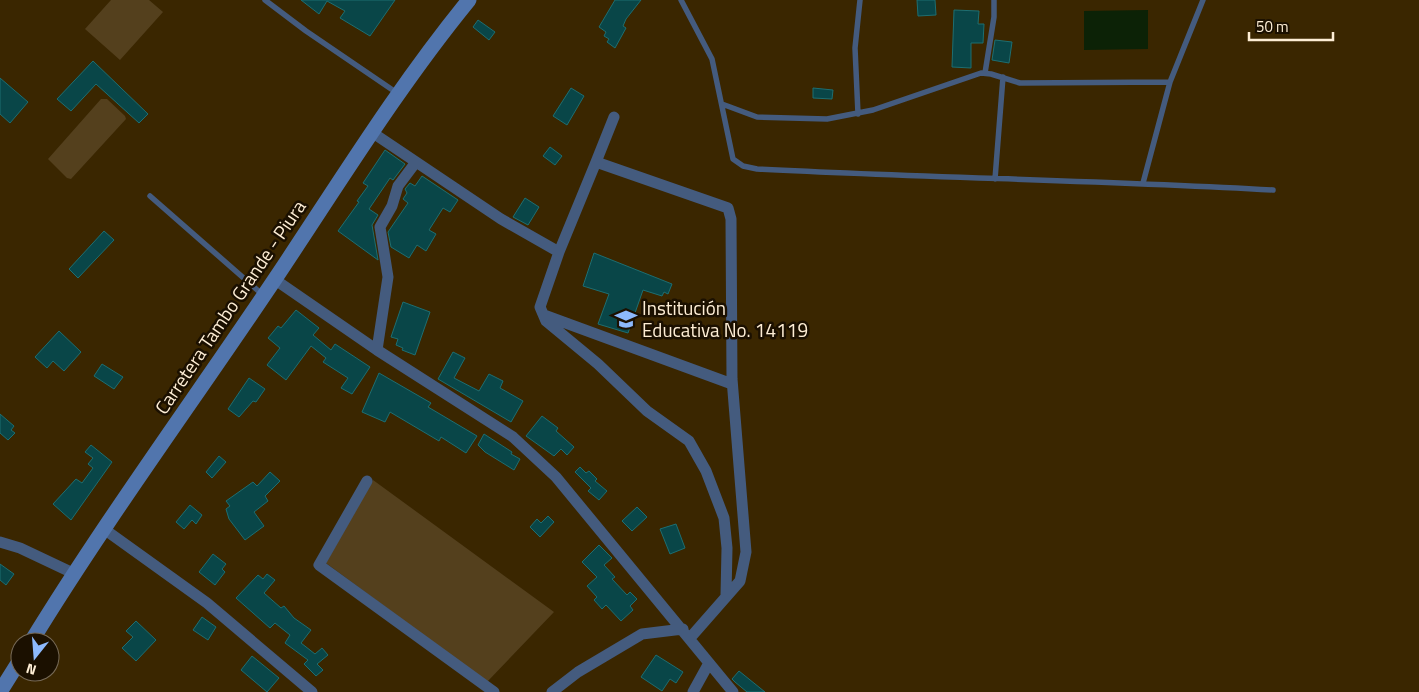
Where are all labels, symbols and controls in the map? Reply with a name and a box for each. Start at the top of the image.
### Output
scale bar [1249,10,1333,42]
text: 50 m [1256,15,1289,38]
street label: Carretera Tambo Grande - Piura [147,193,313,420]
place label: Institución Educativa No. 14119 [642,293,808,344]
school or university icon: Institución Educativa No. 14119 [613,306,639,332]
north arrow [10,632,60,682]
text: N [23,658,39,681]

